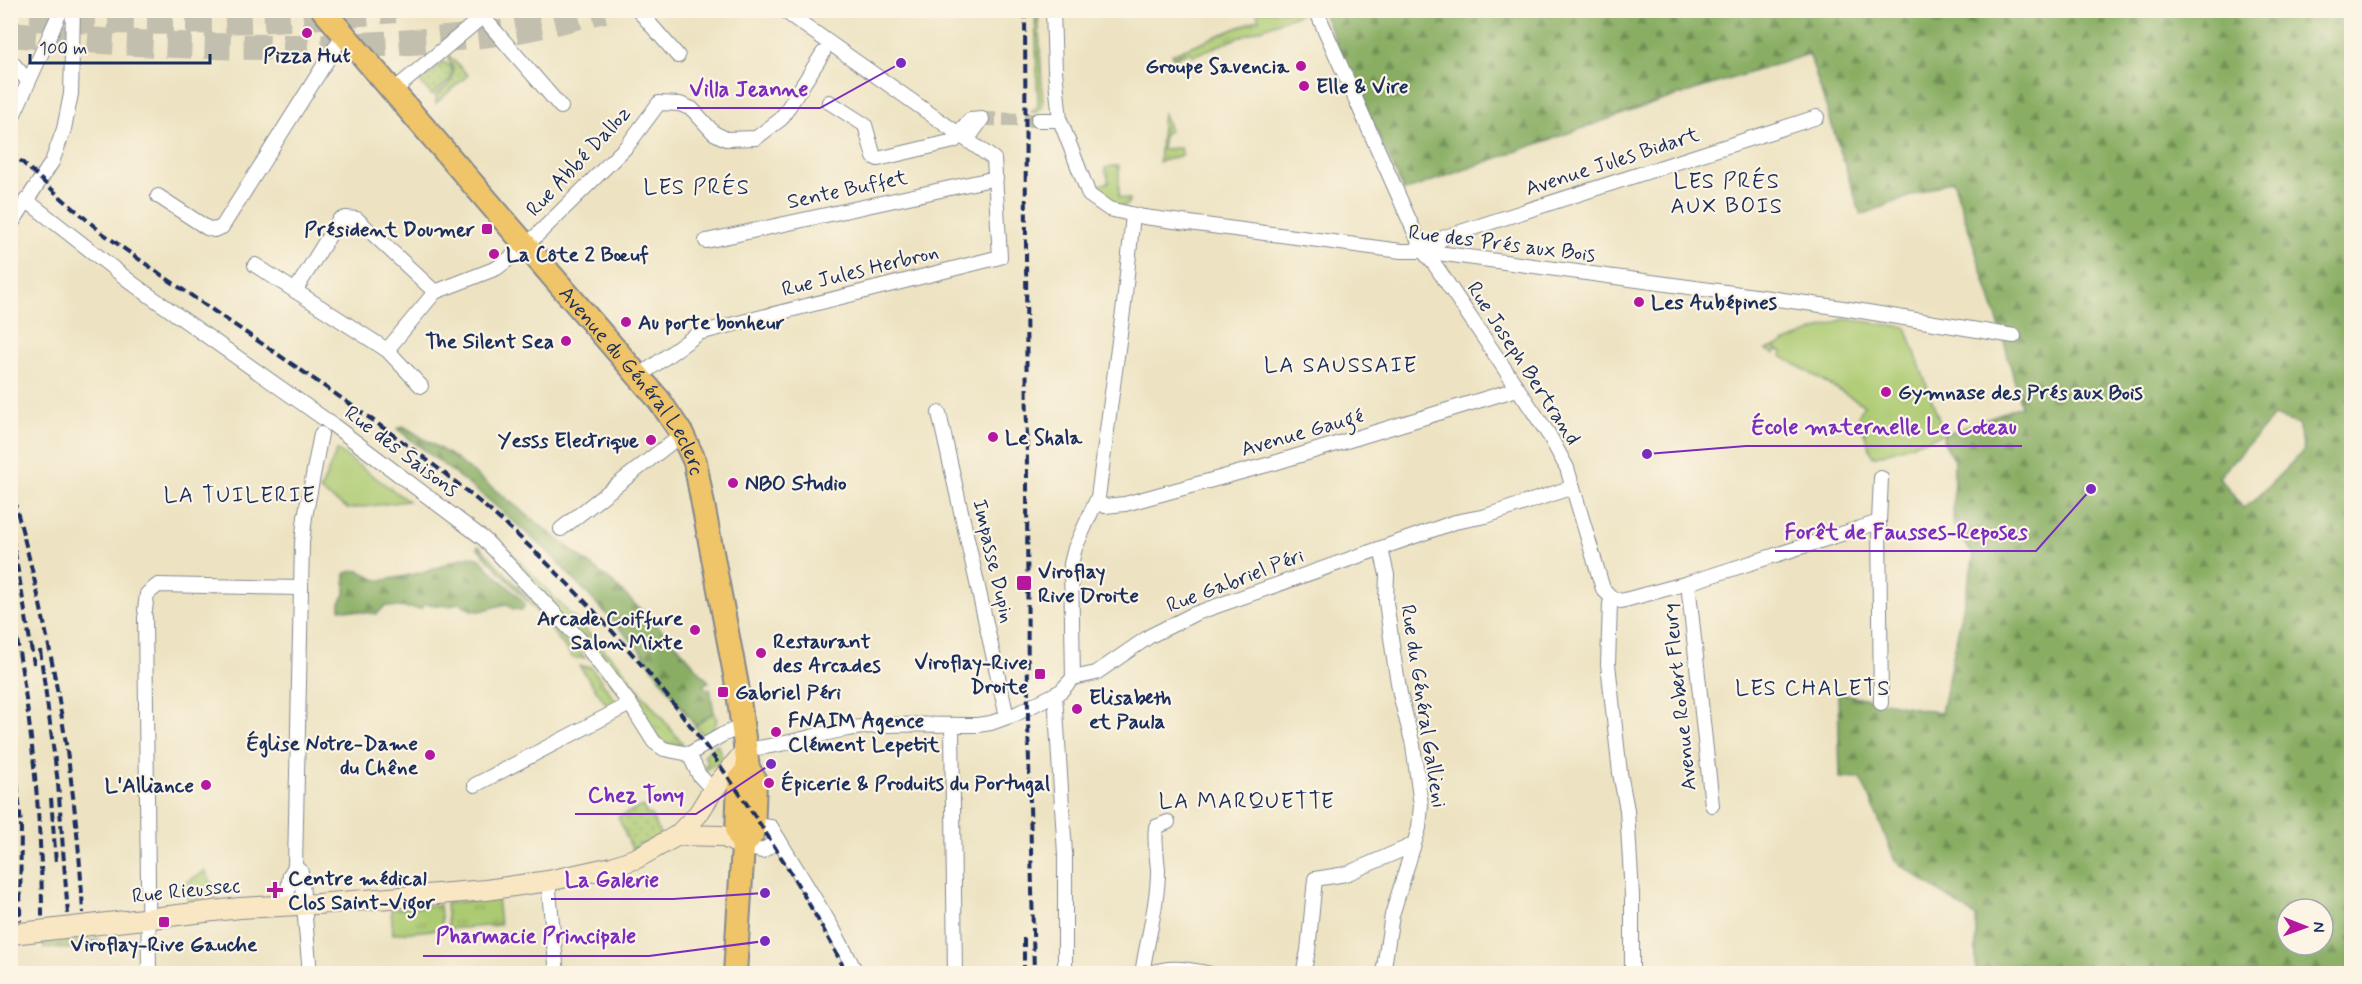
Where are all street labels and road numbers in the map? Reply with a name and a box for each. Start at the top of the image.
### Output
street label: Rue Abbé Dalloz [520,100,637,223]
street label: Avenue Jules Bidart [1522,120,1703,203]
street label: Sente Buffet [785,163,911,216]
street label: Rue des Prés aux Bois [1407,219,1597,269]
street label: Rue Jules Herbron [779,238,942,304]
street label: Rue Joseph Bertrand [1460,276,1587,451]
street label: Avenue du Général Leclerc [552,281,710,478]
street label: Rue des Saisons [339,400,464,504]
street label: Avenue Gaugé [1238,402,1367,466]
street label: Impasse Dupin [965,497,1021,626]
street label: Rue Gabriel Péri [1163,542,1308,620]
street label: Avenue Robert Fleury [1656,602,1704,792]
street label: Rue du Général Gallieni [1393,603,1453,810]
street label: Rue Rieussec [131,871,242,911]

